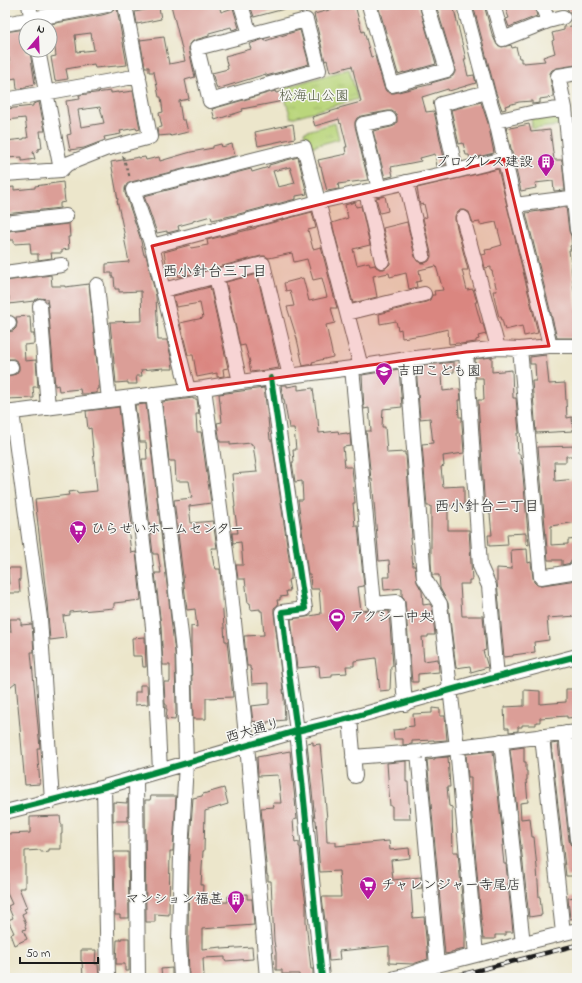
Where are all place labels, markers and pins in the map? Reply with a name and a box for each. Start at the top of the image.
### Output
place label: プログレス建設 [435,152,533,173]
building icon: プログレス建設 [536,152,556,177]
school or university icon: 吉田こども園 [374,361,394,386]
place label: 吉田こども園 [397,361,481,382]
supermarket icon: ひらせいホームセンター [68,519,88,544]
place label: ひらせいホームセンター [91,519,244,540]
sports icon: アクシー中央 [327,607,347,632]
place label: アクシー中央 [350,607,433,628]
supermarket icon: チャレンジャー寺尾店 [358,875,378,900]
place label: チャレンジャー寺尾店 [381,875,521,896]
place label: マンション福甚 [126,889,223,910]
building icon: マンション福甚 [226,889,246,914]

